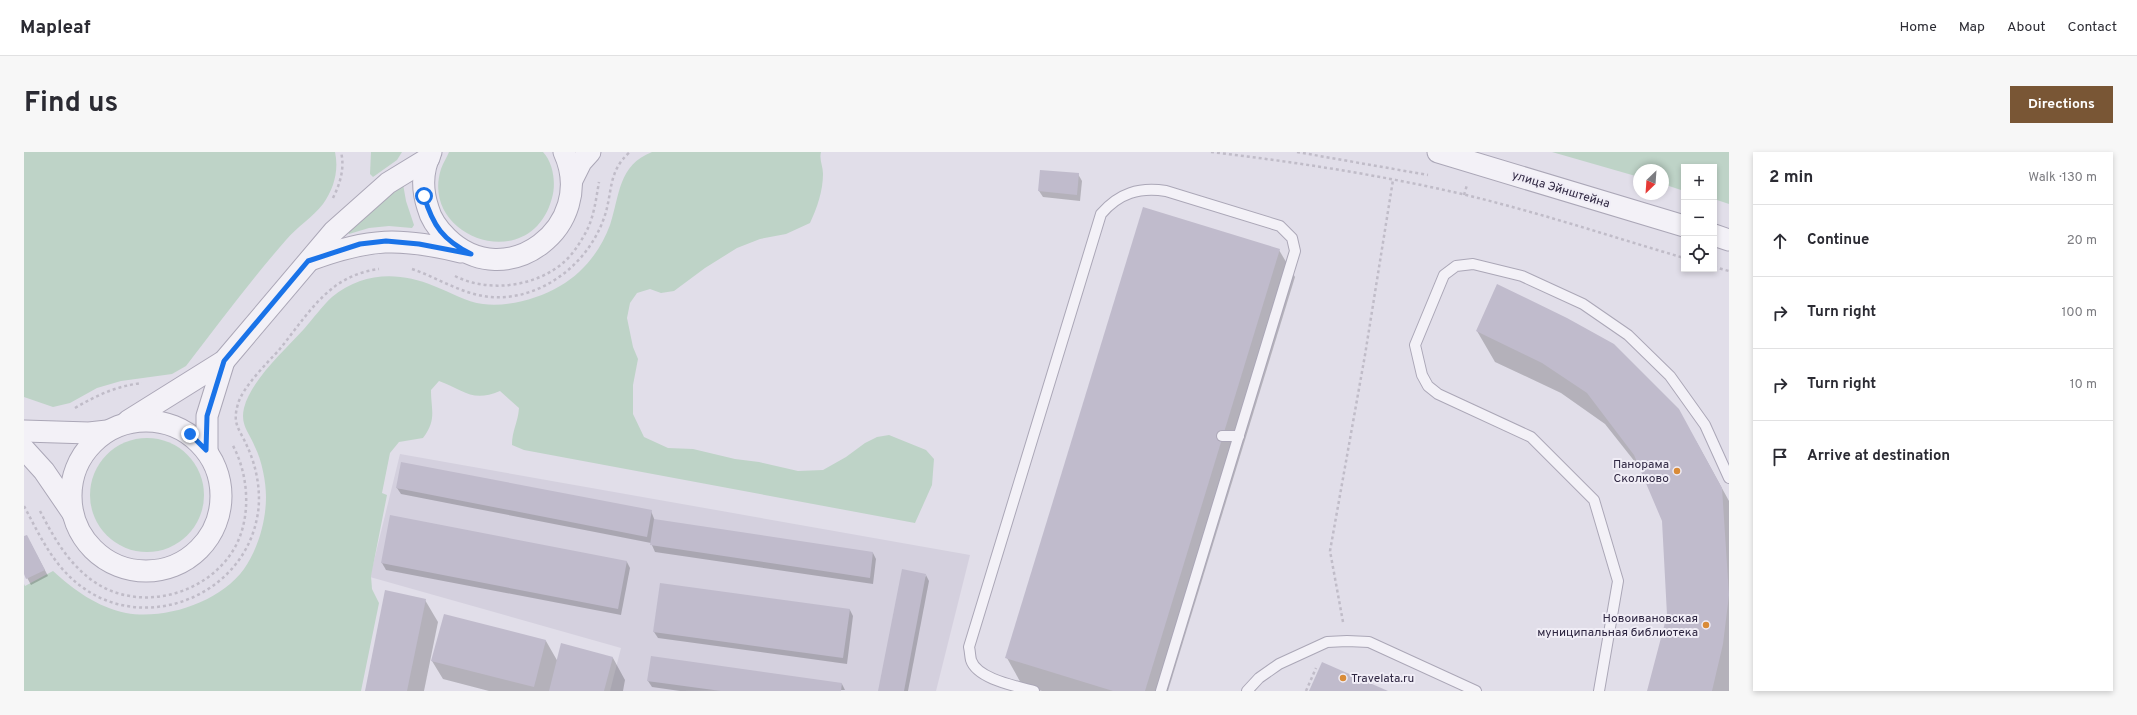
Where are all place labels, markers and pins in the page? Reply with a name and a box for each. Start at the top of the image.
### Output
place label: Панорама Сколково [1613,457,1669,487]
marker: Панорама Сколково [1672,466,1682,476]
place label: Новоивановская муниципальная библиотека [1537,611,1698,641]
marker: Новоивановская муниципальная библиотека [1701,620,1711,630]
place label: Travelata.ru [1351,671,1414,687]
marker: Travelata.ru [1338,673,1348,683]

